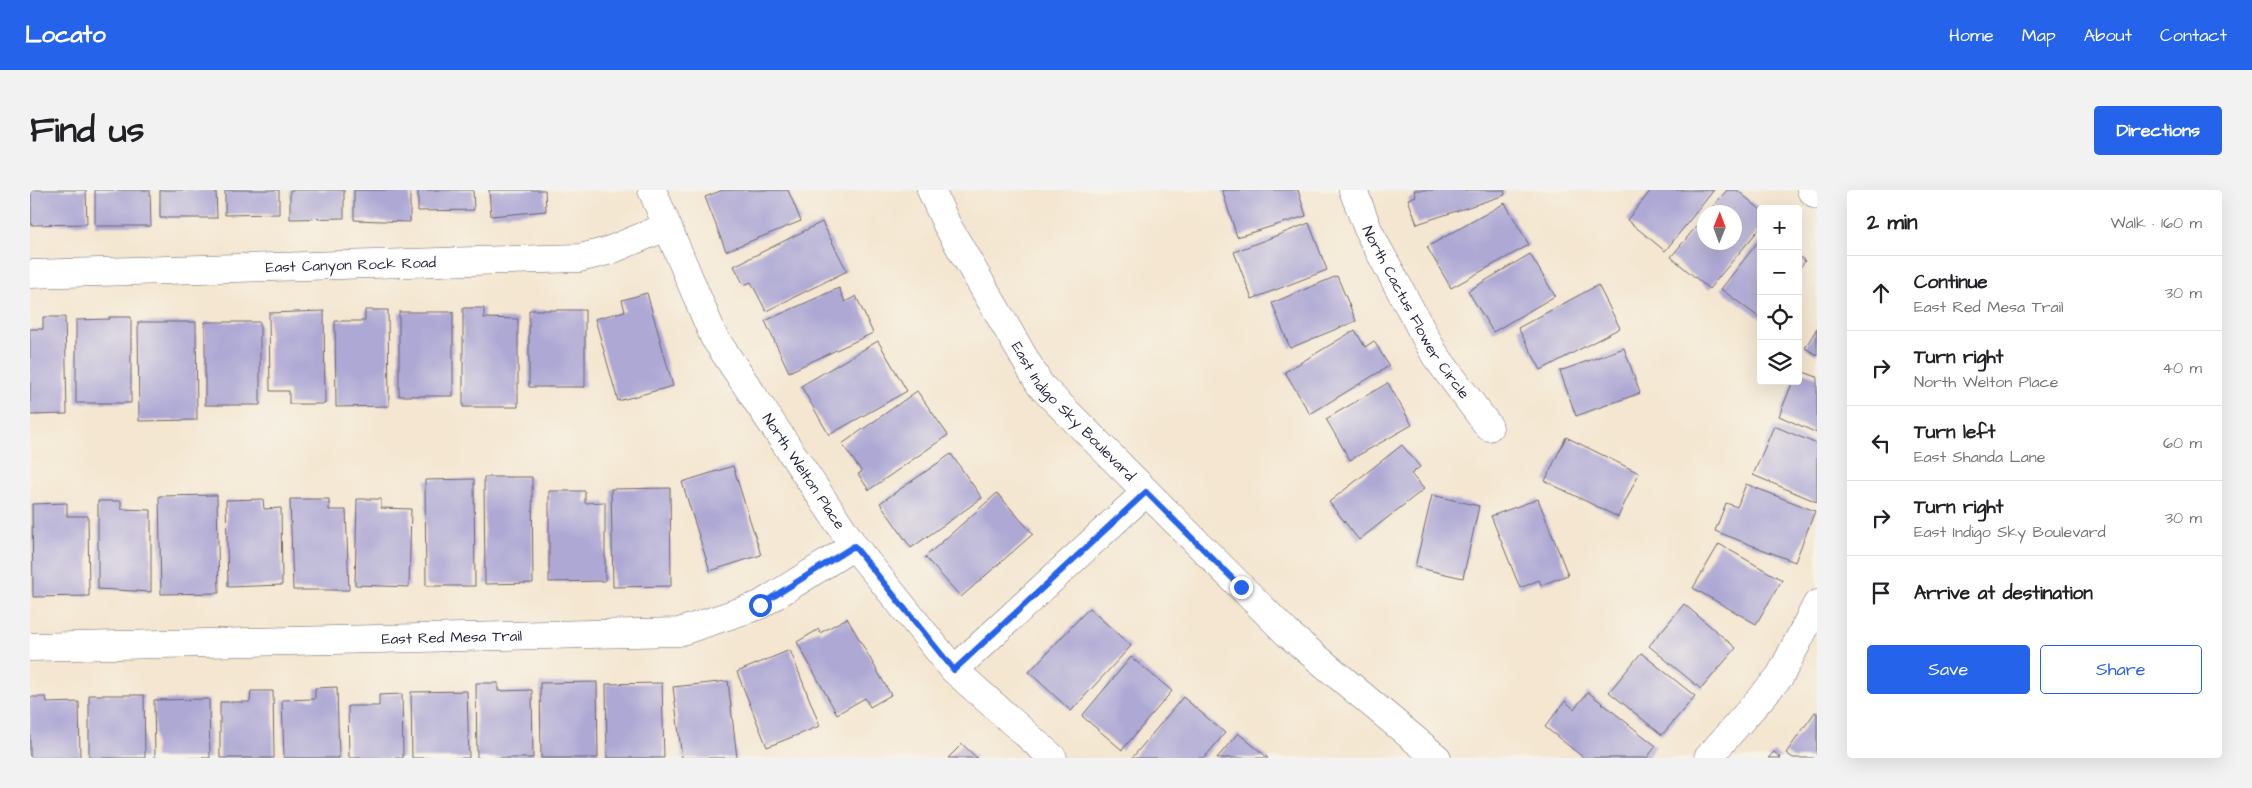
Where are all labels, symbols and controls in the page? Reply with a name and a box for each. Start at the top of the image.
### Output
text: Locato [25,18,106,52]
text: Home [1949,23,1994,48]
text: Map [2022,23,2056,48]
text: About [2084,23,2132,48]
text: Contact [2160,23,2227,48]
text: Find us [30,106,144,155]
button: Directions [2094,106,2222,155]
north arrow [1697,205,1742,250]
map controls [1757,205,1802,385]
button: + [1757,205,1802,250]
text: 2 min [1867,208,1917,237]
text: Walk · 160 m [2110,212,2202,234]
street label: North Cactus Flower Circle [1357,223,1474,403]
button: − [1757,250,1802,295]
street label: East Canyon Rock Road [265,252,437,278]
text: Continue [1914,269,1988,296]
icon: ahead [1867,279,1895,307]
text: 30 m [2165,282,2202,304]
button: locate [1757,295,1802,340]
text: East Red Mesa Trail [1914,296,2064,318]
street label: East Indigo Sky Boulevard [1006,338,1140,486]
button: layers [1757,340,1802,385]
text: Turn right [1914,344,2003,371]
icon: right [1867,354,1895,382]
text: 40 m [2162,357,2202,379]
text: North Welton Place [1914,371,2058,393]
street label: North Welton Place [757,409,850,534]
text: Turn left [1914,419,1995,446]
icon: left [1867,429,1895,457]
text: 60 m [2163,432,2202,454]
text: East Shanda Lane [1914,446,2045,468]
text: Turn right [1914,494,2003,521]
icon: right [1867,504,1895,532]
text: 30 m [2165,507,2202,529]
text: East Indigo Sky Boulevard [1914,521,2106,543]
route end [1230,576,1253,599]
icon: arrive [1867,579,1895,607]
text: Arrive at destination [1914,580,2093,607]
route start [749,594,772,617]
street label: East Red Mesa Trail [381,626,522,650]
button: Save [1867,645,2030,694]
button: Share [2040,645,2202,694]

